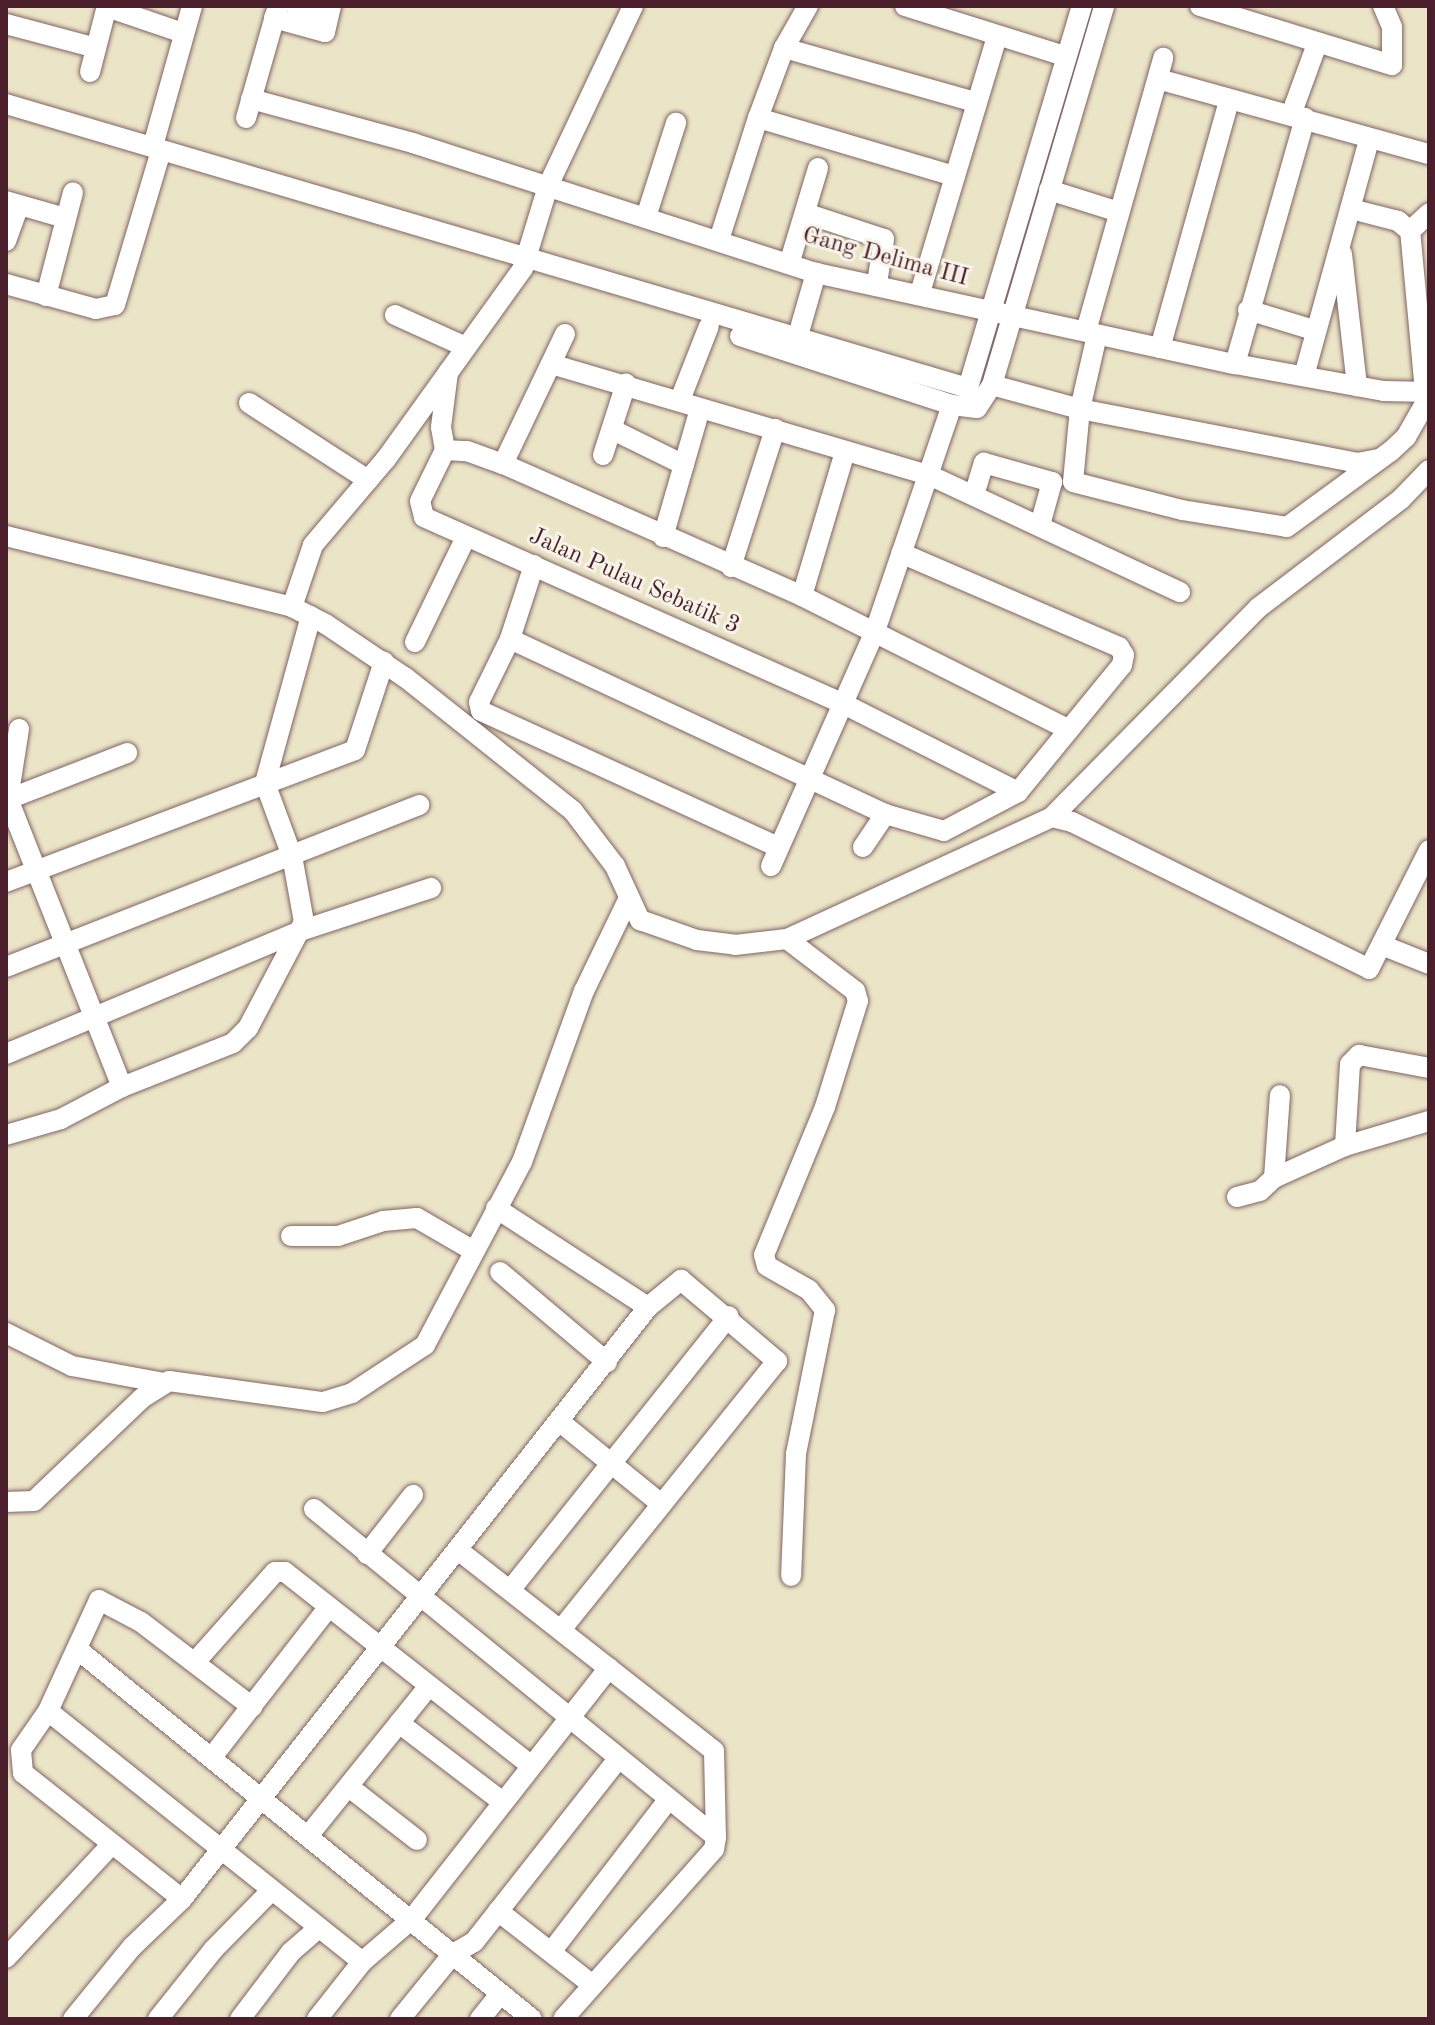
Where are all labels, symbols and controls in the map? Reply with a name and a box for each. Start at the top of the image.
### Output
street label: Gang Delima III [799,222,971,294]
street label: Jalan Pulau Sebatik 3 [524,522,744,642]

